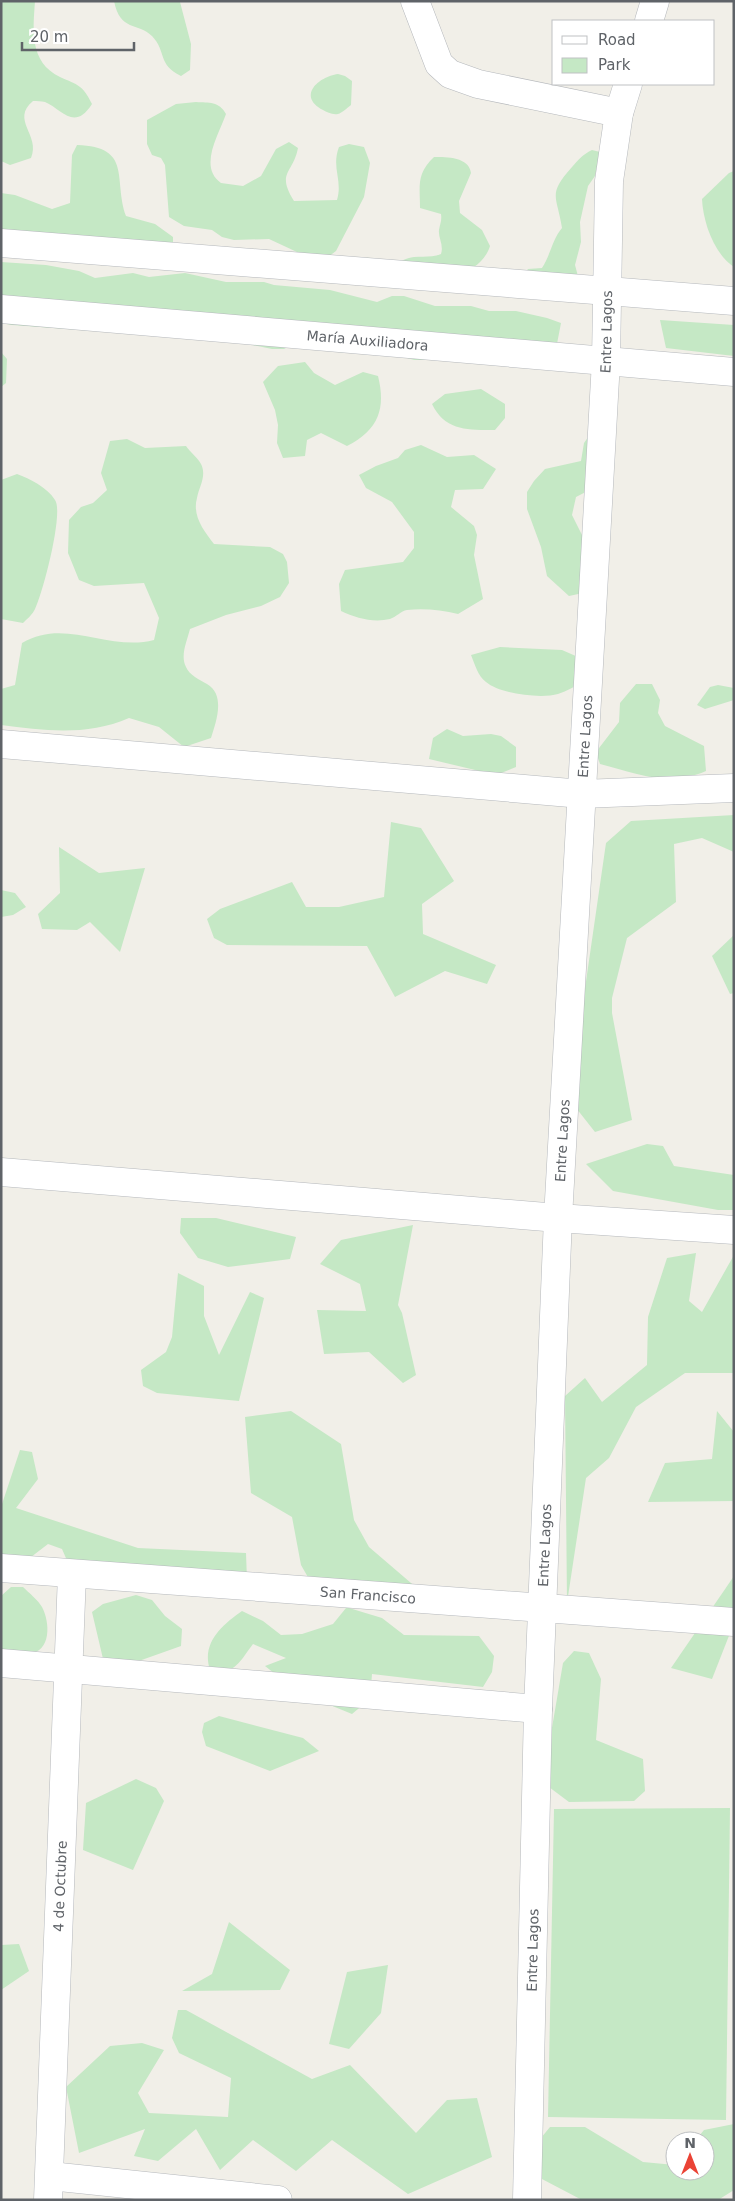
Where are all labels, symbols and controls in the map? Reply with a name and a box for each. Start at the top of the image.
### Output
scale bar [22,20,135,52]
legend [552,20,715,85]
text: 20 m [30,28,68,46]
text: Road [598,31,636,49]
text: Park [598,56,631,74]
street label: Entre Lagos [597,290,615,374]
street label: María Auxiliadora [306,327,429,354]
street label: Entre Lagos [575,694,595,778]
street label: Entre Lagos [552,1099,573,1183]
street label: Entre Lagos [535,1503,554,1587]
street label: San Francisco [319,1584,417,1607]
street label: 4 de Octubre [50,1840,70,1932]
street label: Entre Lagos [524,1908,542,1992]
north arrow [665,2131,715,2181]
text: N [684,2135,696,2151]

